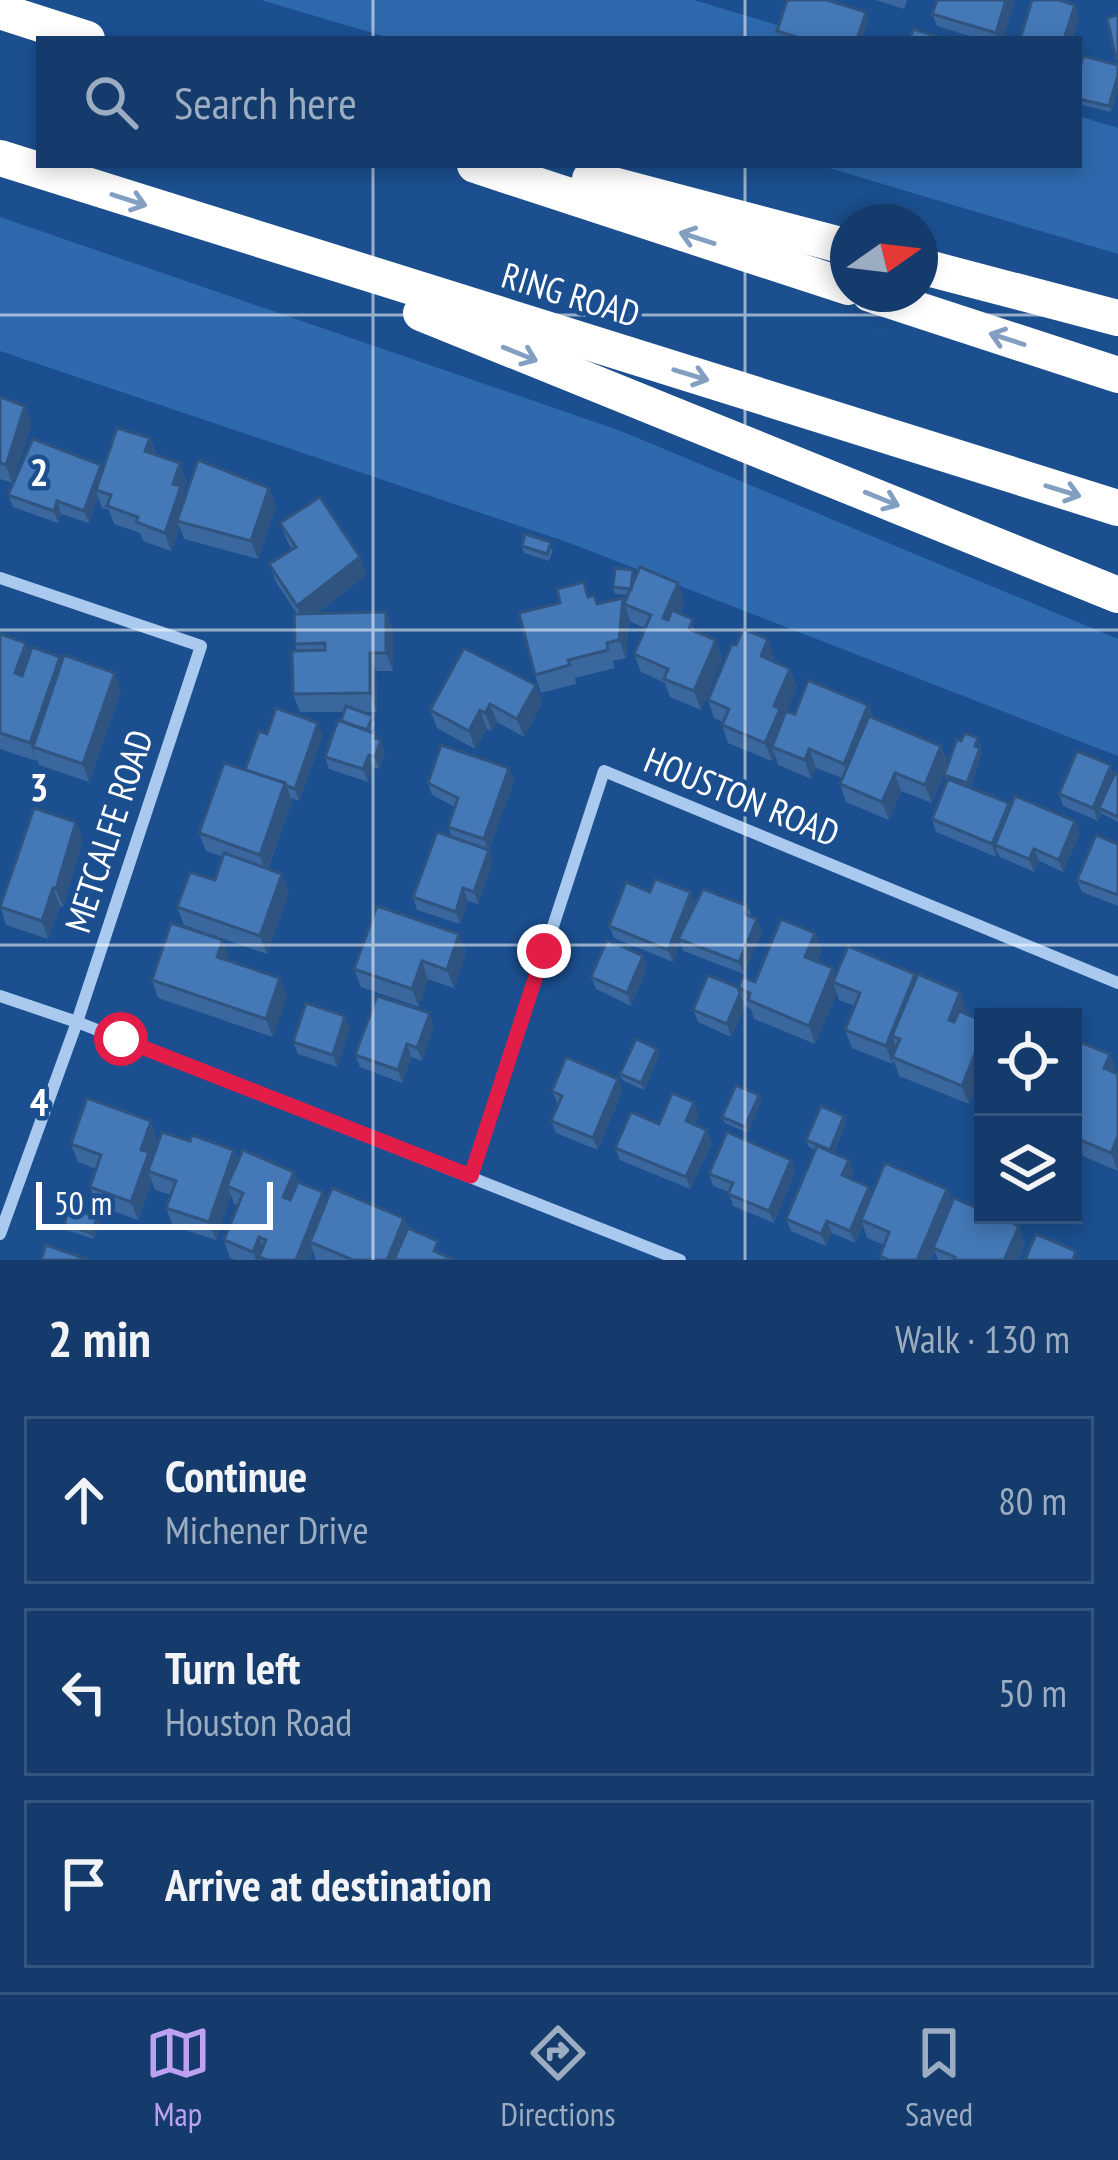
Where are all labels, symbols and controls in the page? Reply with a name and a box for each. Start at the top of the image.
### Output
search box [36,36,1082,168]
icon: search [78,69,144,135]
text: Search here [174,73,357,131]
one-way arrow [109,190,147,212]
north arrow [830,204,938,312]
one-way arrow [679,225,717,247]
street label: RING ROAD [496,251,646,337]
one-way arrow [989,326,1027,348]
one-way arrow [501,344,538,366]
one-way arrow [671,365,709,387]
text: 2 [30,446,48,497]
one-way arrow [1043,481,1081,503]
one-way arrow [862,490,899,512]
street label: METCALFE ROAD [53,724,163,938]
street label: HOUSTON ROAD [638,736,846,856]
text: 3 [30,761,48,812]
route end [517,924,571,978]
map controls [974,1008,1082,1224]
button: locate [974,1008,1082,1116]
route start [94,1012,148,1066]
text: 4 [30,1076,49,1127]
button: layers [974,1116,1082,1224]
scale bar [36,1176,273,1229]
text: 50 m [54,1181,112,1224]
text: 2 min [48,1305,151,1371]
text: Walk · 130 m [895,1313,1070,1364]
text: Continue [165,1446,307,1504]
icon: ahead [51,1467,117,1533]
text: 80 m [998,1475,1067,1526]
text: Michener Drive [165,1504,369,1555]
text: Turn left [165,1638,300,1696]
icon: left [51,1659,117,1725]
text: 50 m [998,1667,1067,1718]
text: Houston Road [165,1696,352,1747]
icon: arrive [51,1851,117,1917]
text: Arrive at destination [165,1855,492,1913]
tab: Map [145,2020,211,2135]
tab: Directions [501,2020,615,2135]
tab: Saved [905,2020,973,2135]

